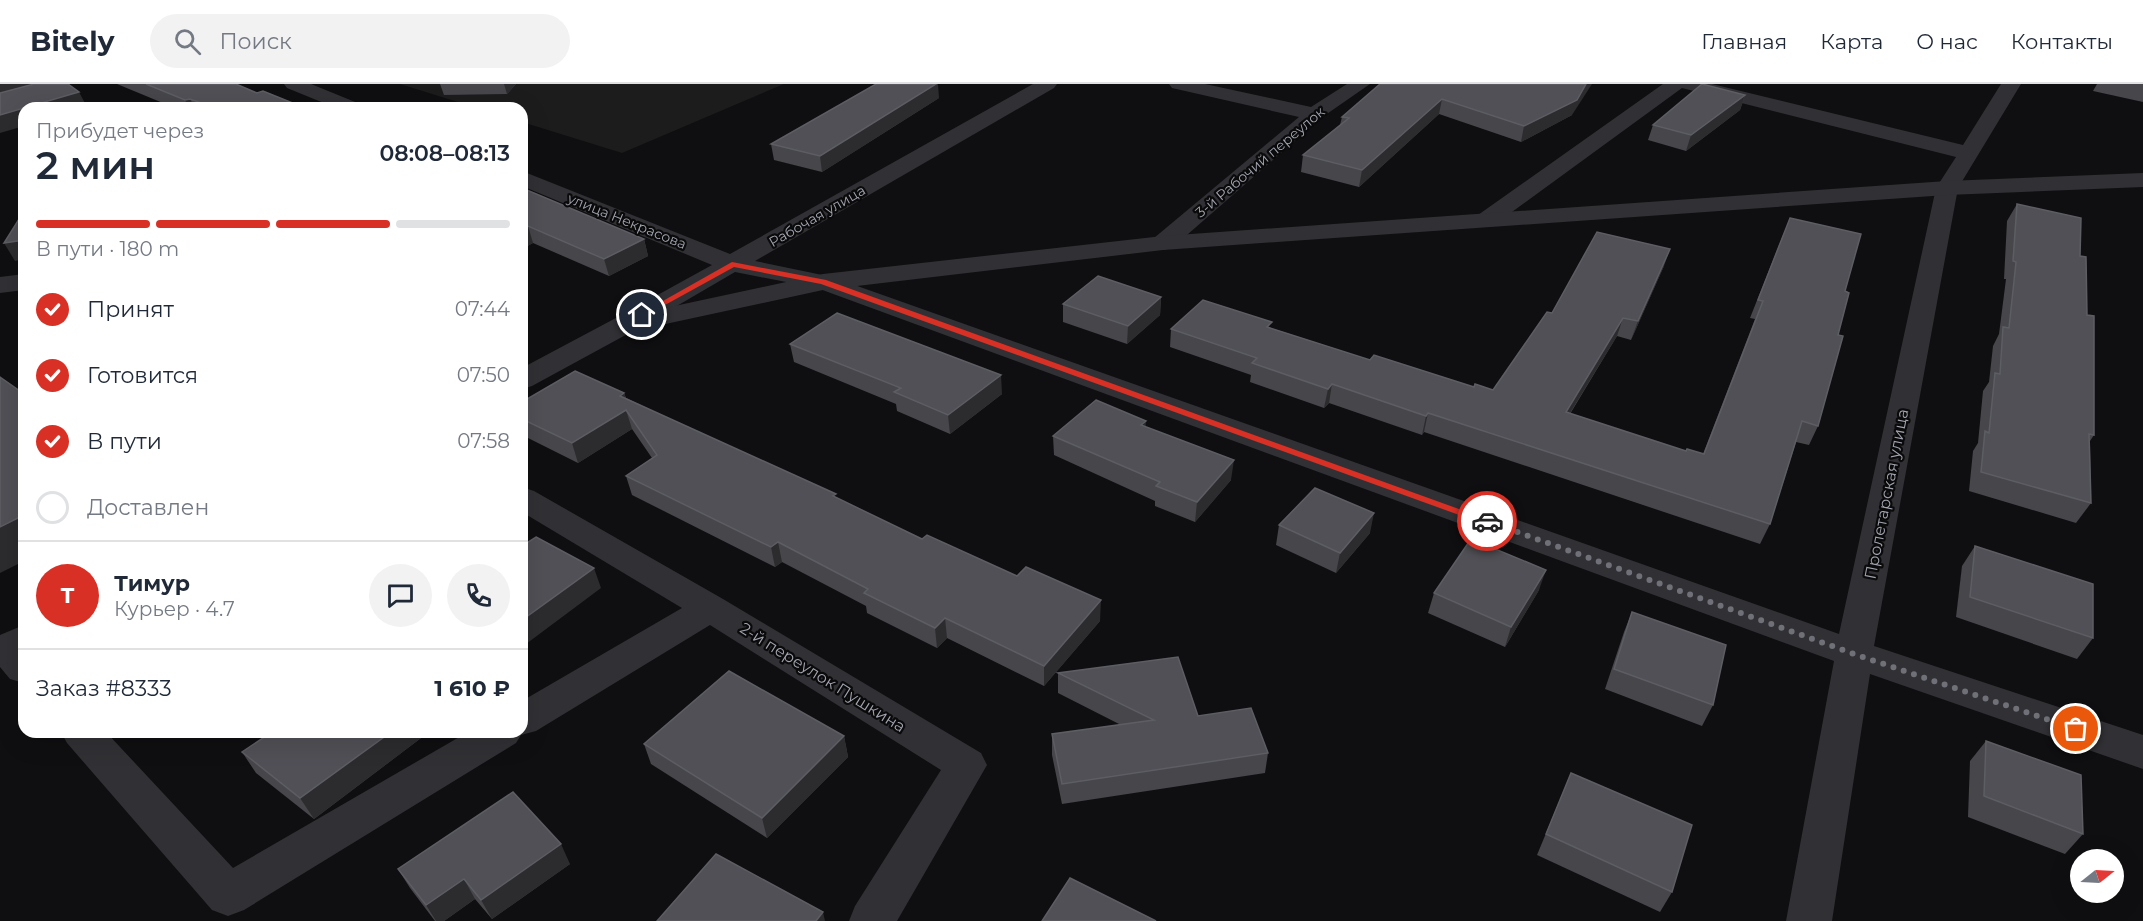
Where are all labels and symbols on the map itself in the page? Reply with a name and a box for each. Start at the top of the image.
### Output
street label: 3-й Рабочий переулок [1192,103,1328,221]
street label: Рабочая улица [766,181,868,251]
street label: улица Некрасова [564,189,689,253]
pin [616,289,667,340]
street label: Пролетарская улица [1861,407,1912,581]
courier [1457,491,1517,551]
street label: 2-й переулок Пушкина [737,619,909,736]
pin [2050,703,2101,754]
north arrow [2070,849,2124,903]

